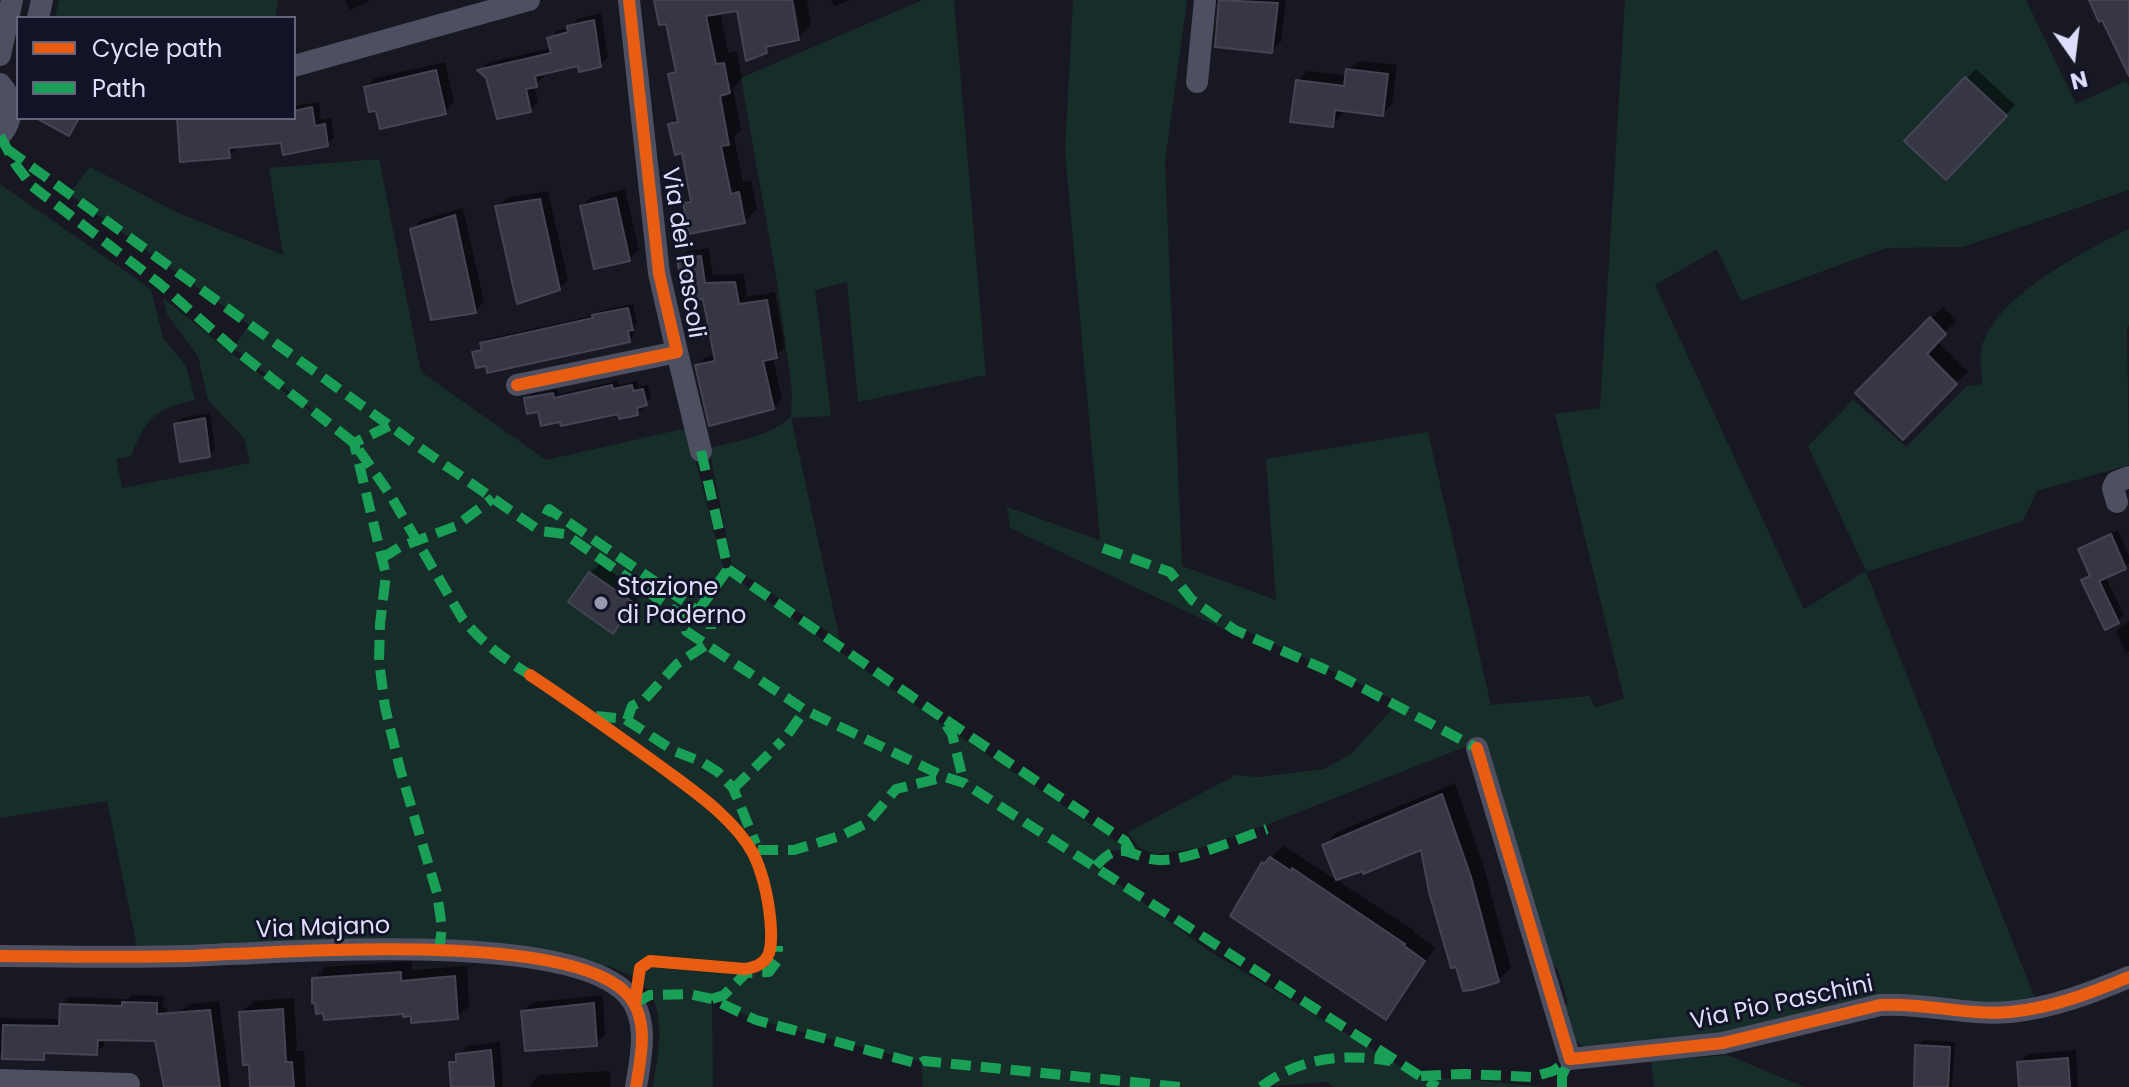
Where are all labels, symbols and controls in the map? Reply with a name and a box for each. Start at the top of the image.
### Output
legend [16,16,296,120]
north arrow [2033,16,2113,96]
text: Cycle path [92,32,222,65]
text: N [2067,63,2091,97]
text: Path [92,72,146,105]
street label: Via dei Pascoli [654,166,710,340]
place label: Stazione di Paderno [617,575,746,631]
marker: Stazione di Paderno [592,594,610,612]
street label: Via Majano [255,912,391,946]
street label: Via Pio Paschini [1688,971,1876,1037]

